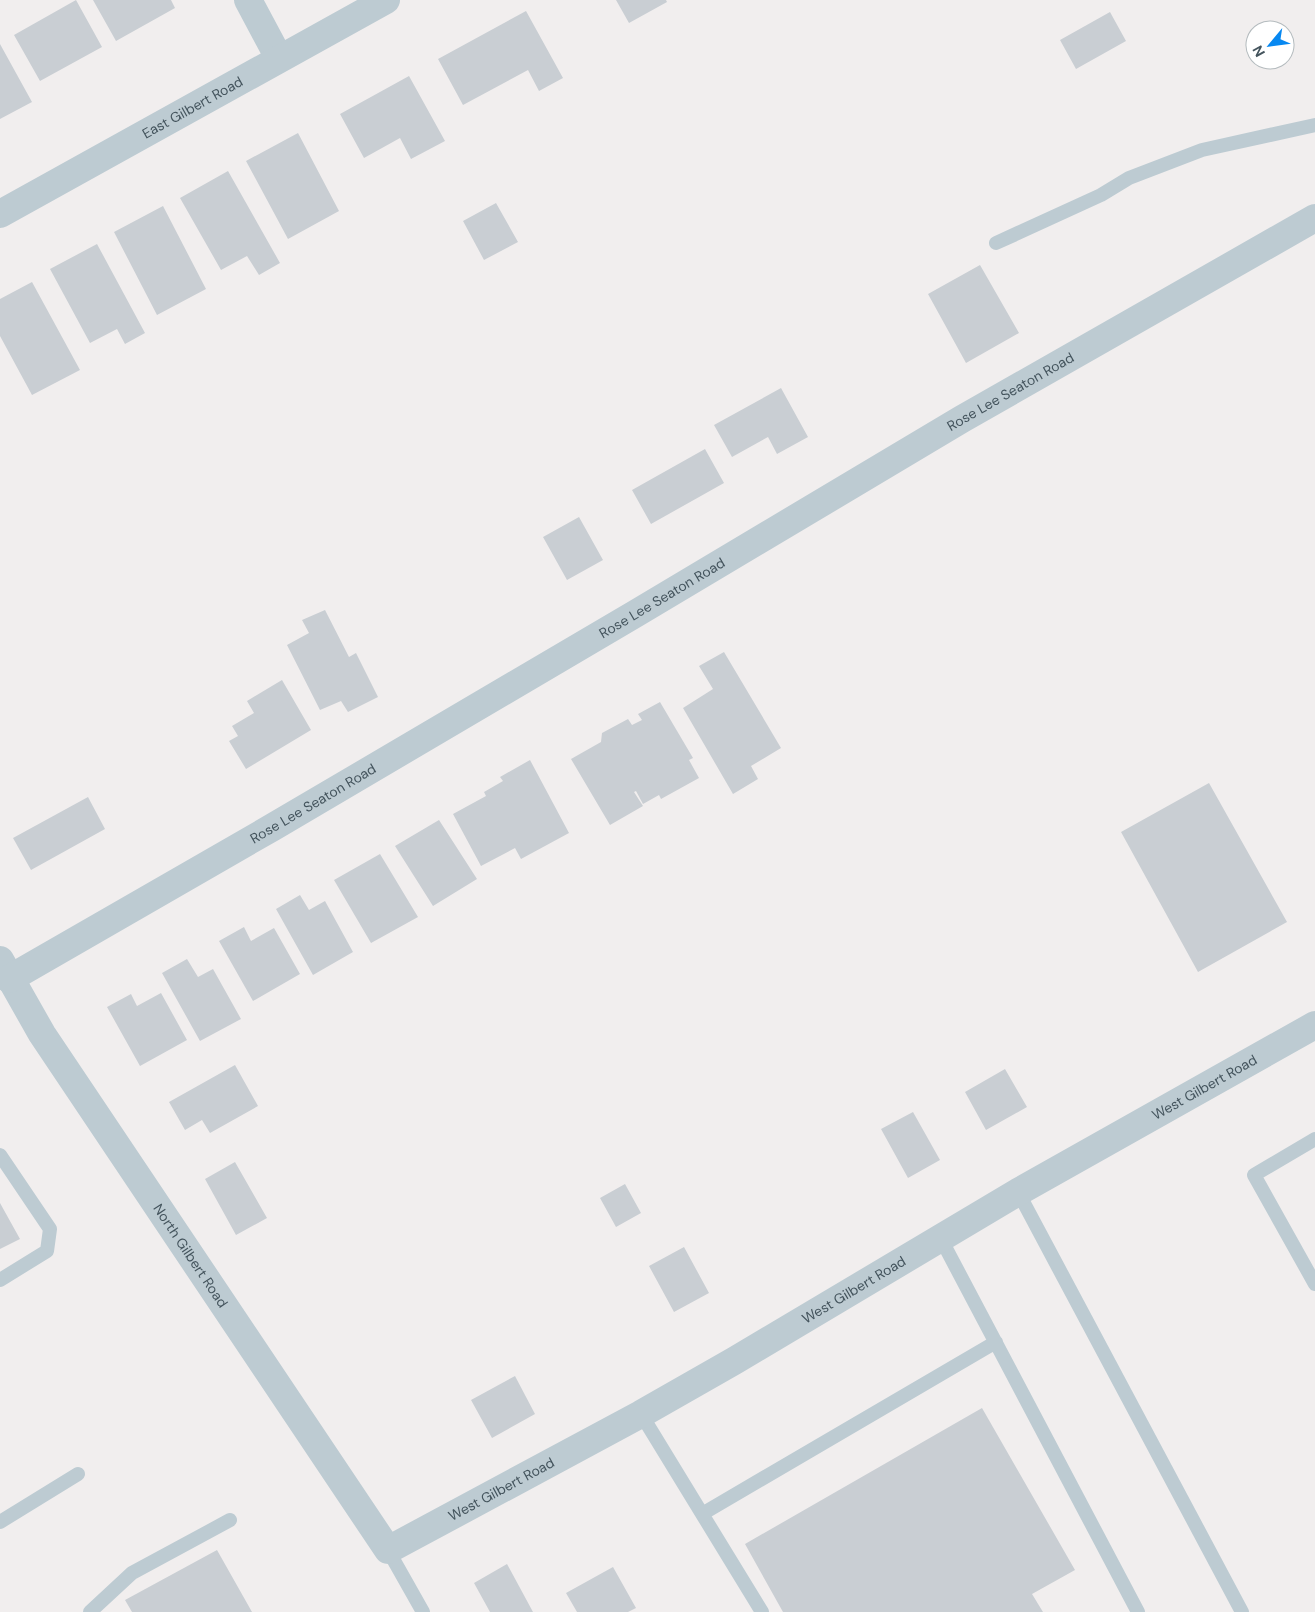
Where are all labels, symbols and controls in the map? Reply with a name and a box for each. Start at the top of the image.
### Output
north arrow [1245,20,1295,70]
text: N [1248,42,1269,60]
street label: East Gilbert Road [139,72,246,142]
street label: Rose Lee Seaton Road [944,348,1077,435]
street label: Rose Lee Seaton Road [596,554,728,642]
street label: Rose Lee Seaton Road [247,759,379,847]
street label: West Gilbert Road [1149,1050,1260,1124]
street label: North Gilbert Road [149,1200,232,1311]
street label: West Gilbert Road [799,1252,909,1328]
street label: West Gilbert Road [445,1453,557,1525]

